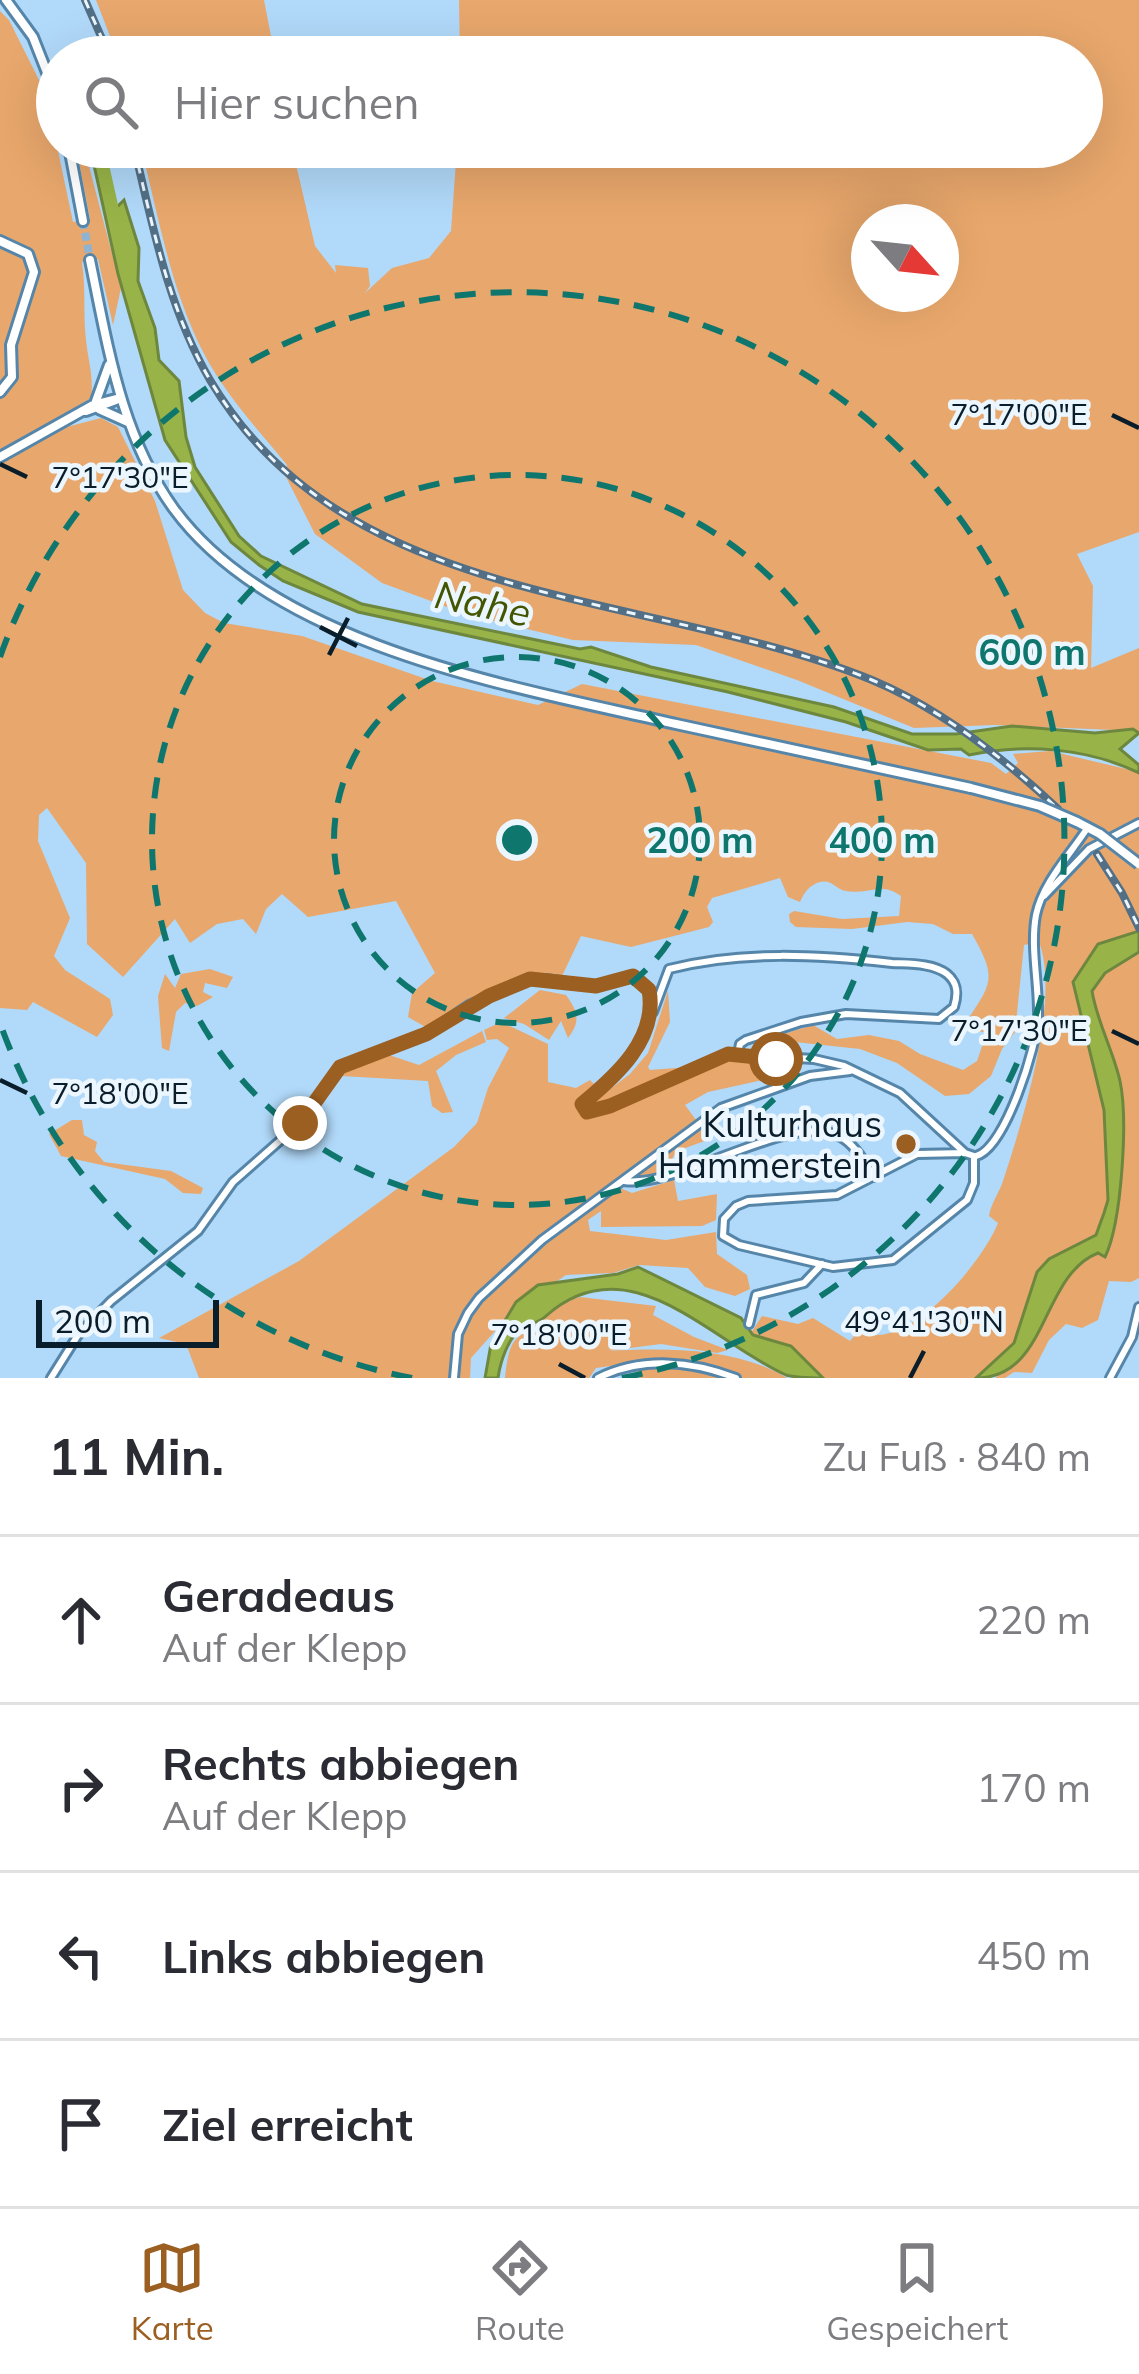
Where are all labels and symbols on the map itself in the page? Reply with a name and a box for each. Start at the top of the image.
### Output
north arrow [851,204,959,312]
text: 7°17'00"E [950,395,1088,433]
text: 7°17'30"E [51,458,189,496]
water label: Nahe [431,569,535,637]
text: 600 m [978,629,1086,674]
text: 200 m [646,817,754,862]
text: 400 m [828,817,936,862]
centre of rings [496,819,538,861]
text: 7°17'30"E [950,1011,1088,1049]
route start [749,1032,803,1086]
text: 7°18'00"E [51,1074,189,1112]
route end [273,1096,327,1150]
place label: Kulturhaus Hammerstein [658,1101,882,1187]
marker: Kulturhaus Hammerstein [893,1131,919,1157]
scale bar [36,1294,219,1347]
text: 49°41'30"N [844,1302,1004,1340]
text: 7°18'00"E [490,1315,628,1353]

